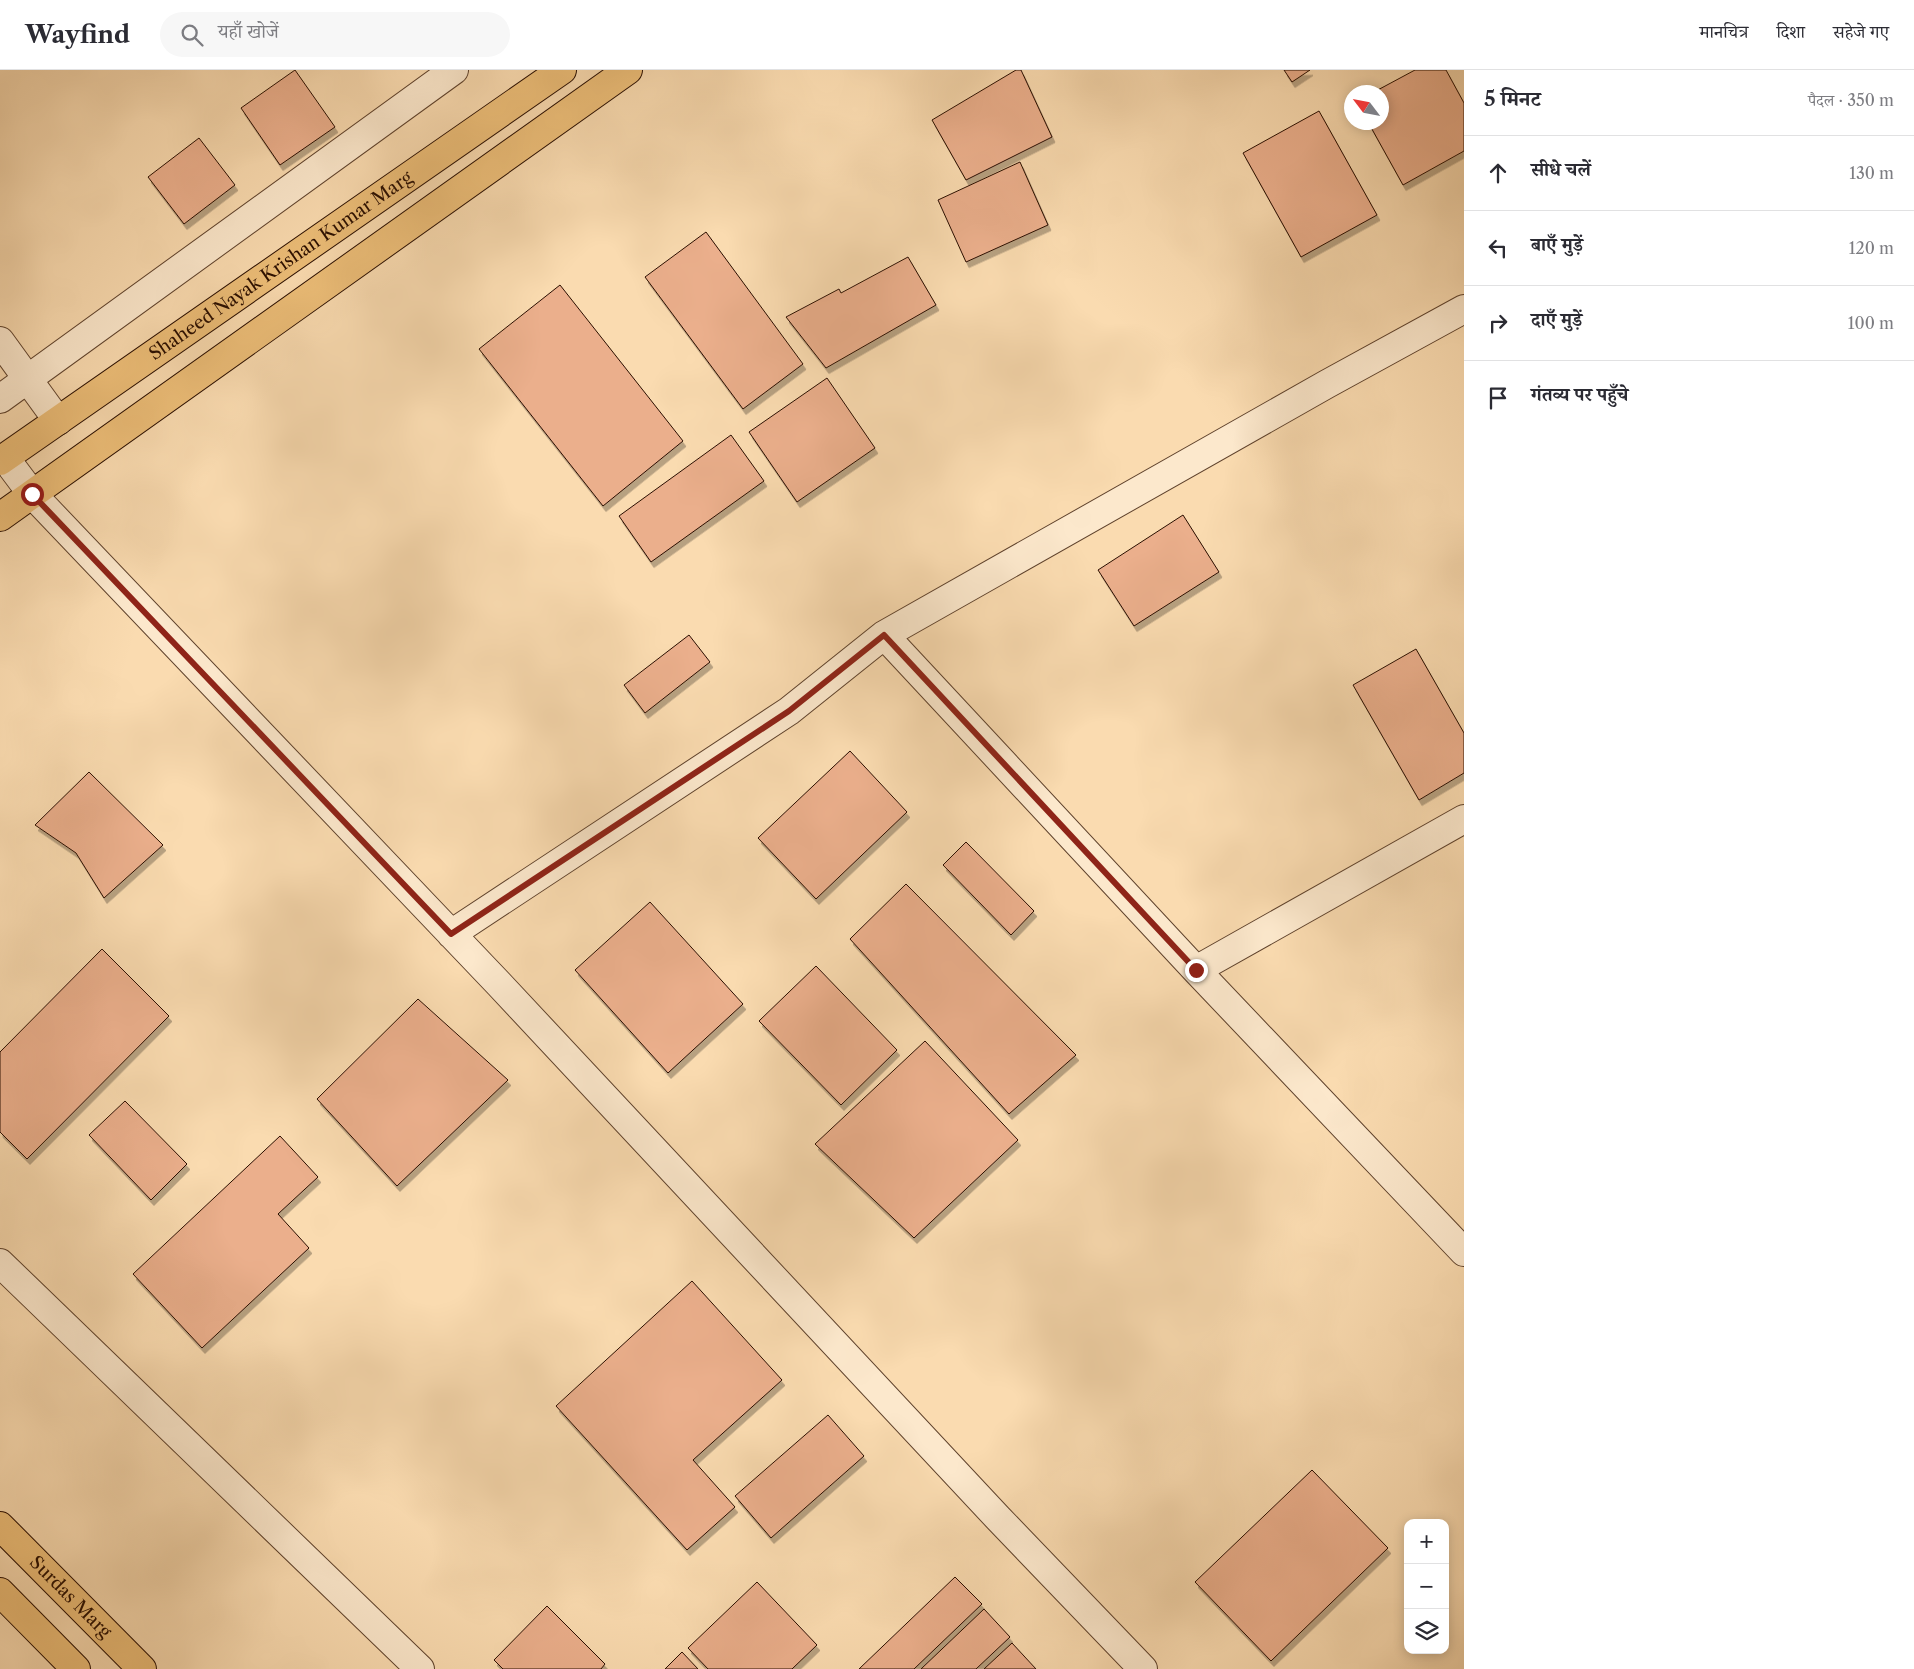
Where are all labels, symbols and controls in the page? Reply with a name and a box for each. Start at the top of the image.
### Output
search box [160,12,510,57]
text: Wayfind [25,20,130,49]
text: यहाँ खोजें [218,20,279,43]
icon: search [178,21,206,49]
text: मानचित्र [1700,21,1748,43]
text: दिशा [1776,21,1805,43]
text: सहेजे गए [1833,21,1889,43]
north arrow [1344,85,1389,130]
text: 5 मिनट [1484,86,1541,111]
text: पैदल · 350 m [1808,90,1894,110]
text: सीधे चलें [1531,158,1591,181]
icon: ahead [1484,159,1512,187]
text: 130 m [1849,163,1894,183]
street label: Shaheed Nayak Krishan Kumar Marg [145,166,417,365]
text: बाएँ मुड़ें [1531,233,1583,256]
icon: left [1484,234,1512,262]
text: 120 m [1849,238,1894,258]
text: दाएँ मुड़ें [1531,308,1582,331]
icon: right [1484,309,1512,337]
text: 100 m [1848,313,1894,333]
text: गंतव्य पर पहुँचे [1531,383,1628,406]
icon: arrive [1484,384,1512,412]
route start [21,483,44,506]
route end [1185,959,1208,982]
map controls [1404,1519,1449,1654]
button: + [1404,1519,1449,1564]
street label: Surdas Marg [25,1551,116,1643]
button: − [1404,1564,1449,1609]
button: layers [1404,1609,1449,1654]

